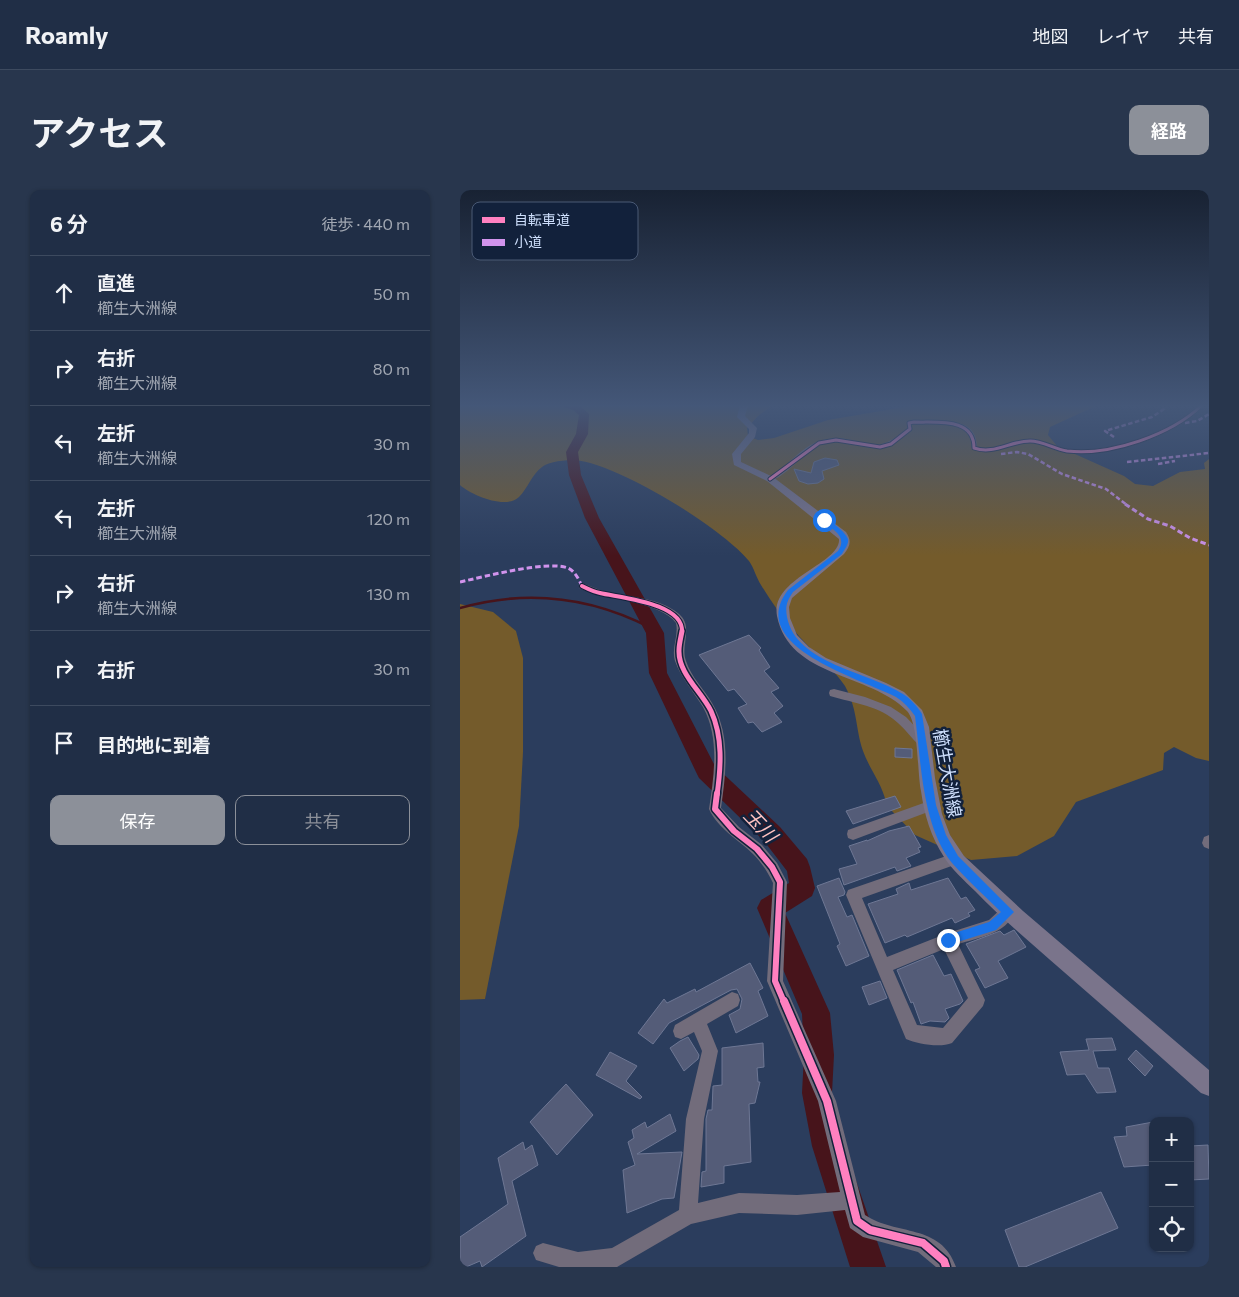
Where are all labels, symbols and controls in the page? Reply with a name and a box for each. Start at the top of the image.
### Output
text: Roamly [25,20,108,49]
text: 地図 [1033,25,1069,47]
text: レイヤ [1097,25,1150,47]
text: 共有 [1178,25,1214,47]
button: 経路 [1129,105,1209,155]
text: アクセス [30,110,168,153]
legend [472,202,638,260]
text: 6 分 [50,211,88,236]
text: 自転車道 [514,211,570,228]
text: 徒歩 · 440 m [321,214,410,233]
text: 小道 [514,233,542,250]
text: 直進 [97,271,135,294]
icon: ahead [50,279,78,307]
text: 50 m [373,284,410,303]
text: 櫛生大洲線 [97,298,177,317]
text: 右折 [97,346,135,369]
icon: right [50,354,78,382]
text: 80 m [373,359,410,378]
text: 櫛生大洲線 [97,373,177,392]
text: 左折 [97,421,135,444]
icon: left [50,429,78,457]
text: 30 m [373,434,410,453]
text: 櫛生大洲線 [97,448,177,467]
text: 左折 [97,496,135,519]
icon: left [50,504,78,532]
text: 120 m [367,509,410,528]
route start [813,509,836,532]
text: 櫛生大洲線 [97,523,177,542]
text: 右折 [97,571,135,594]
icon: right [50,579,78,607]
text: 130 m [367,584,410,603]
text: 櫛生大洲線 [97,598,177,617]
icon: right [50,654,78,682]
text: 右折 [97,658,135,681]
text: 30 m [373,659,410,678]
street label: 櫛生大洲線 [929,727,967,819]
icon: arrive [50,729,78,757]
text: 目的地に到着 [97,733,211,756]
button: 保存 [50,795,225,845]
button: 共有 [235,795,410,845]
water label: 玉川 [740,803,784,848]
route end [937,929,960,952]
map controls [1149,1117,1194,1252]
button: + [1149,1117,1194,1162]
button: − [1149,1162,1194,1207]
button: locate [1149,1207,1194,1252]

